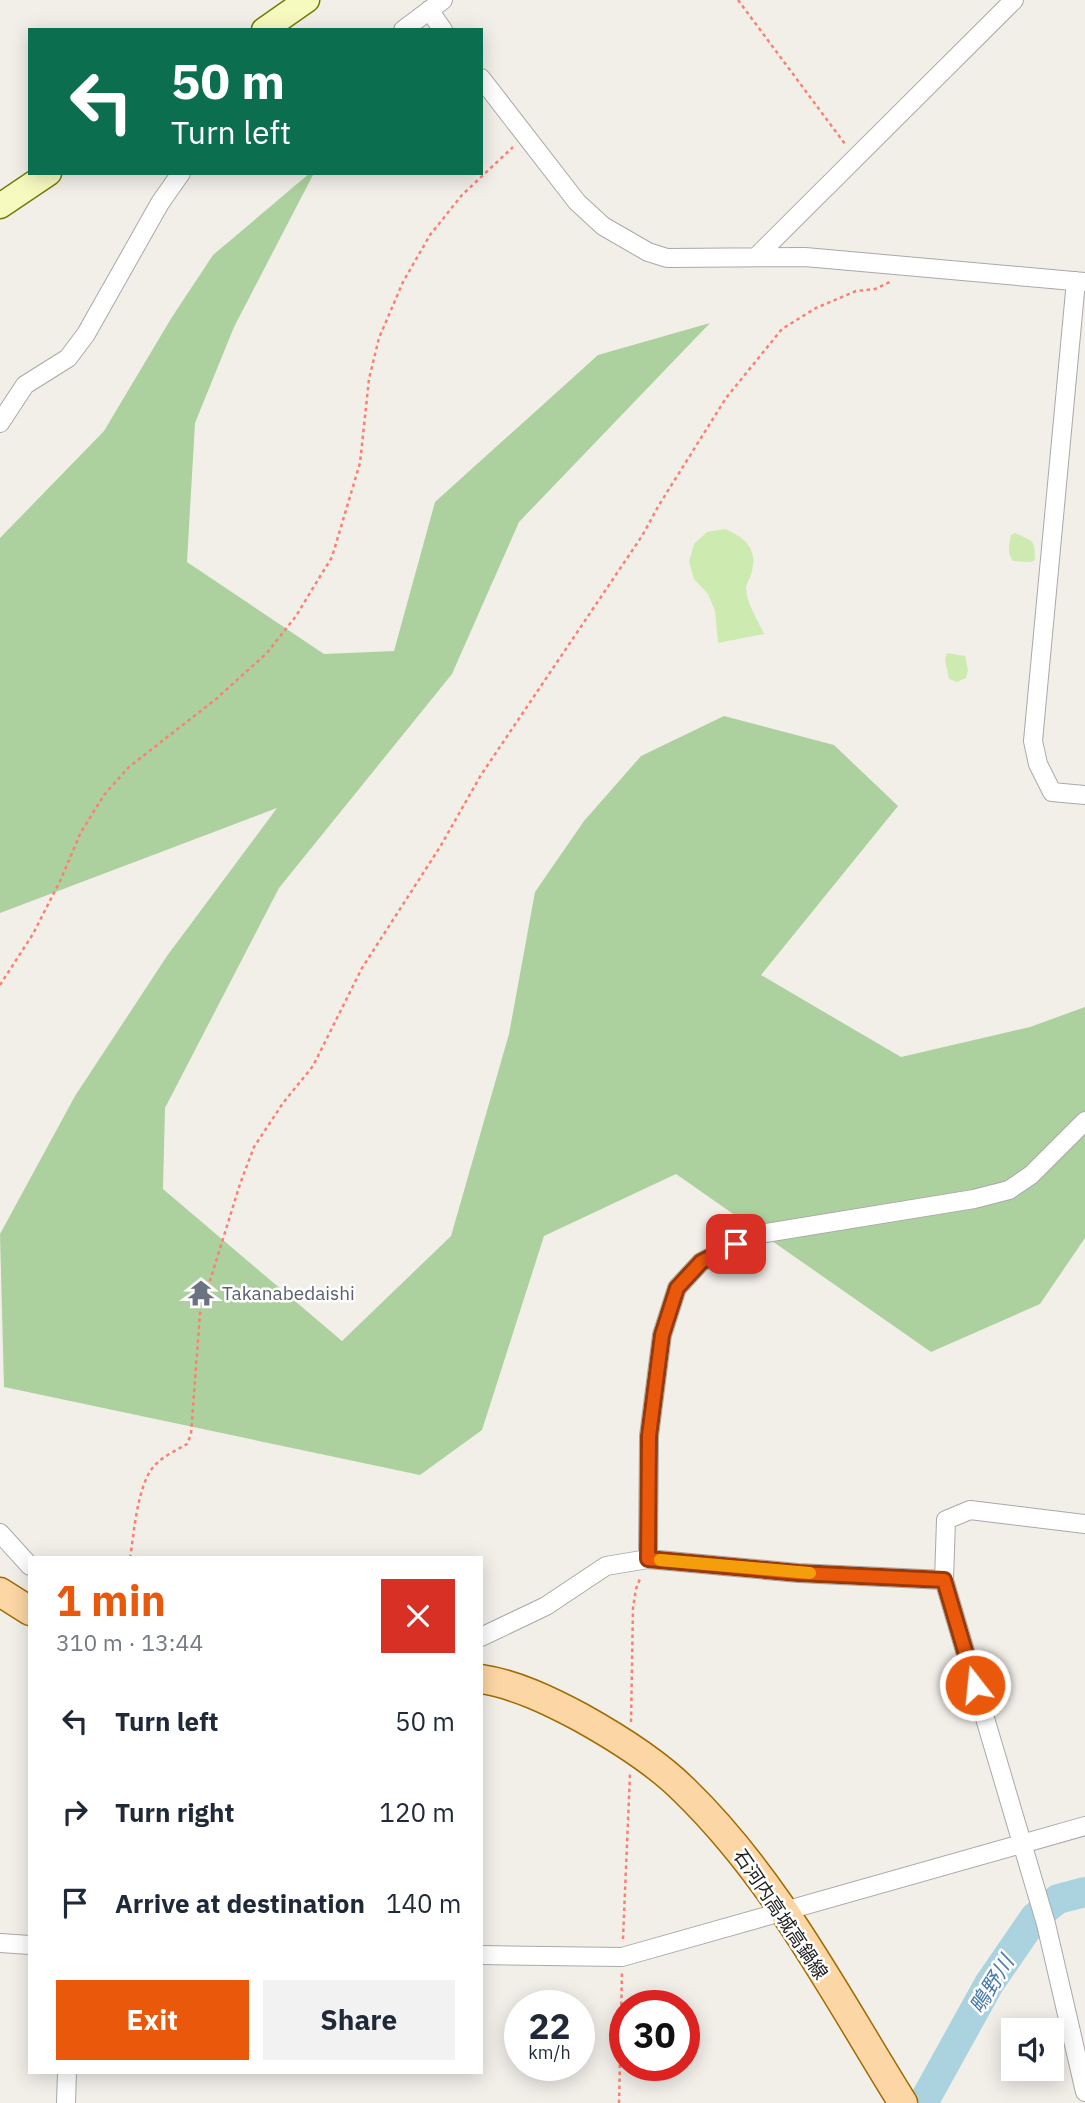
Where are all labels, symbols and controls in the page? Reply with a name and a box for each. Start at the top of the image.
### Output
text: 50 m [171,49,285,112]
icon: left [56,56,147,147]
text: Turn left [171,111,291,153]
pin [706,1214,766,1274]
icon: arrive [717,1225,755,1263]
temple icon: Takanabedaishi [186,1278,216,1308]
place label: Takanabedaishi [222,1281,355,1305]
text: 1 min [56,1573,166,1628]
button: close [381,1579,455,1653]
text: 310 m · 13:44 [56,1627,203,1657]
position arrow [938,1648,1012,1722]
icon: left [56,1702,94,1740]
text: Turn left [115,1704,218,1738]
text: 50 m [395,1704,455,1738]
icon: right [56,1793,94,1831]
text: Turn right [115,1795,234,1829]
text: 120 m [379,1795,455,1829]
street label: 石河内高城高鍋線 [729,1844,833,1984]
icon: arrive [56,1884,94,1922]
text: Arrive at destination [115,1886,365,1920]
text: 140 m [386,1886,462,1920]
water label: 鴫野川 [962,1948,1021,2018]
button: Exit [56,1980,249,2060]
button: Share [263,1980,455,2060]
speed limit sign: 30 [609,1990,700,2081]
text: 22 [528,2003,571,2049]
map controls [1001,2018,1064,2081]
button: sound [1001,2018,1064,2081]
text: km/h [528,2041,571,2064]

